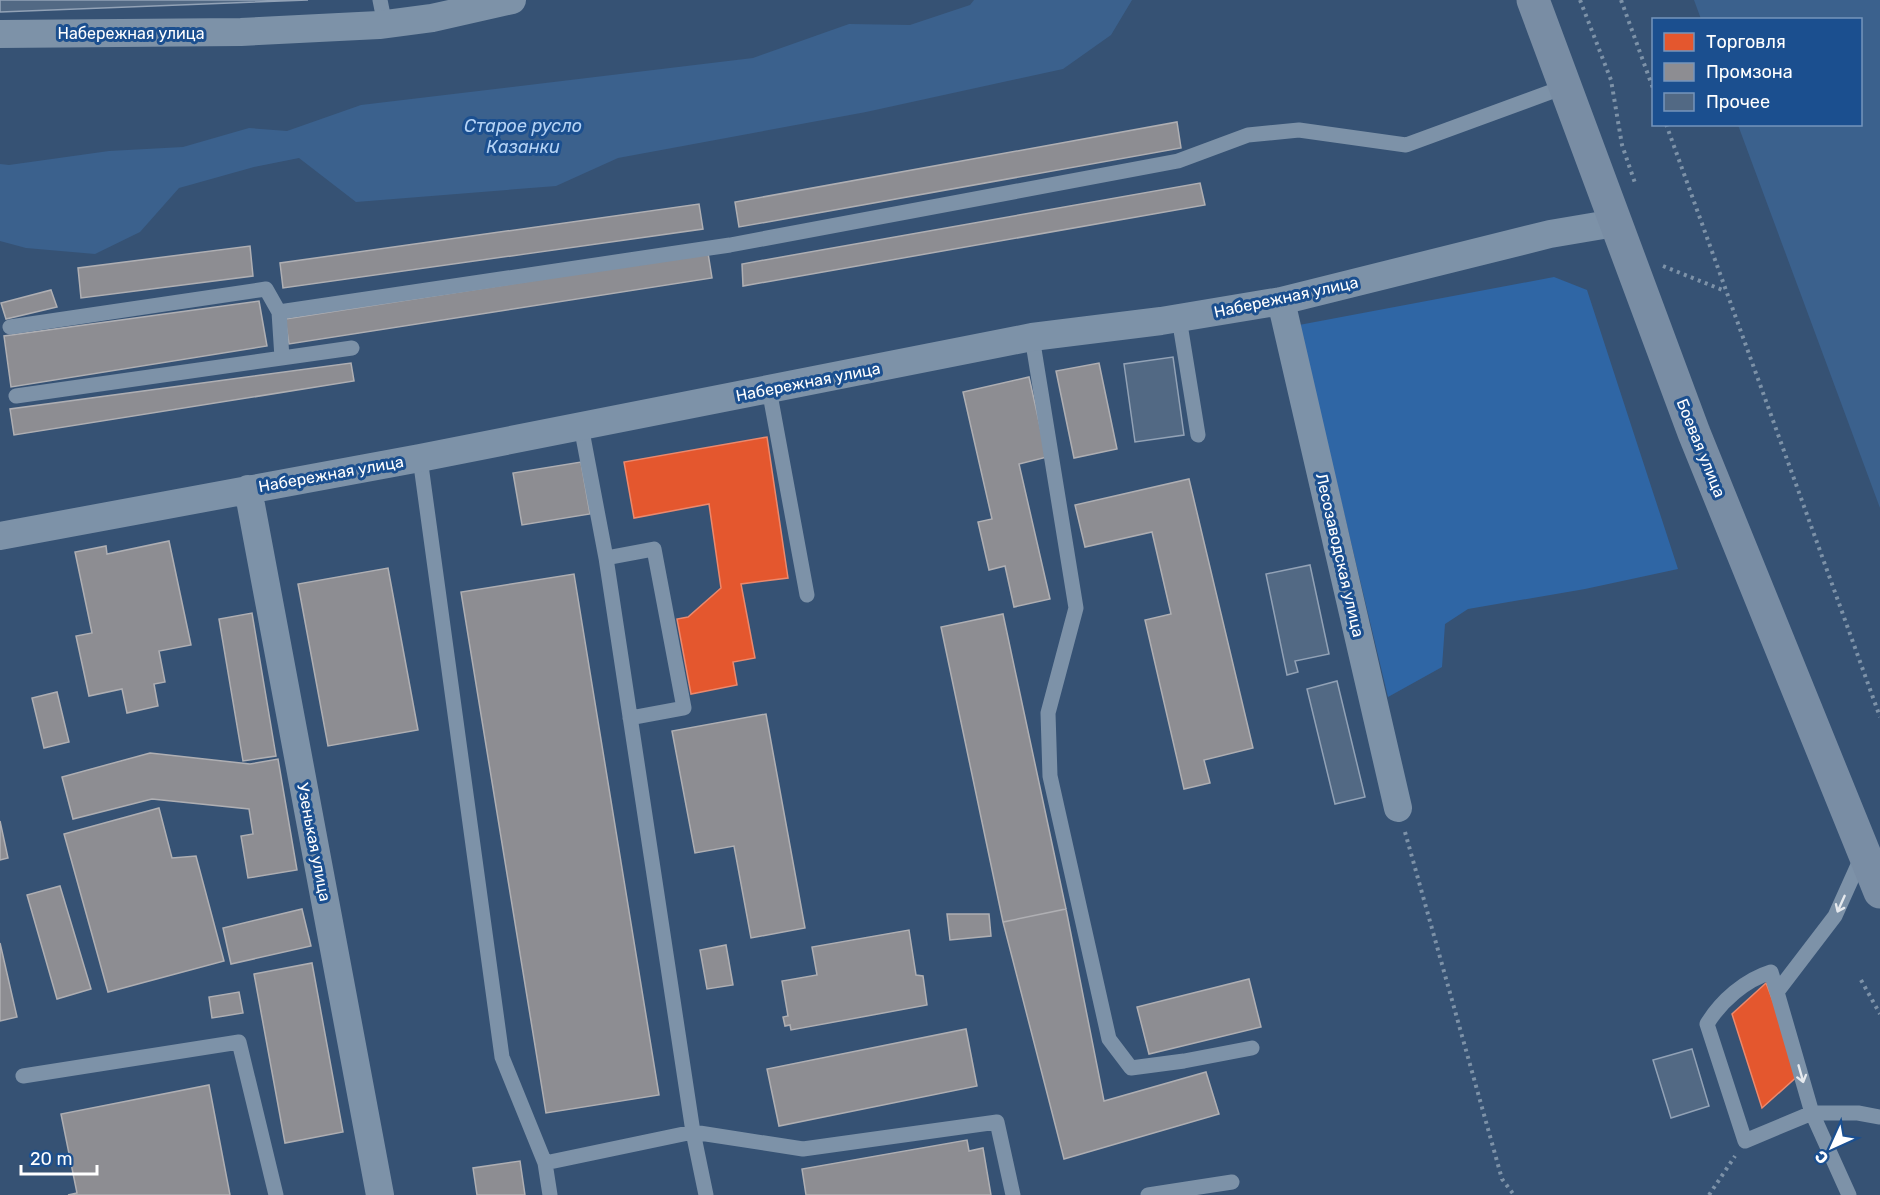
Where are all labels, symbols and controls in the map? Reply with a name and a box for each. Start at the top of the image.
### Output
legend [1652,18,1862,126]
street label: Набережная улица [57,24,205,43]
text: Торговля [1706,31,1786,53]
text: Промзона [1706,61,1793,83]
text: Прочее [1706,91,1770,113]
water label: Старое русло Казанки [464,115,582,158]
street label: Набережная улица [1212,272,1360,322]
street label: Набережная улица [734,359,882,405]
street label: Боевая улица [1673,396,1729,500]
street label: Набережная улица [257,452,405,496]
street label: Лесозаводская улица [1312,471,1368,639]
street label: Узенькая улица [293,781,335,903]
one-way arrow [1835,894,1846,912]
one-way arrow [1796,1064,1807,1083]
north arrow [1802,1117,1862,1177]
scale bar [21,1138,98,1176]
text: С [1811,1147,1832,1168]
text: 20 m [30,1148,72,1170]

